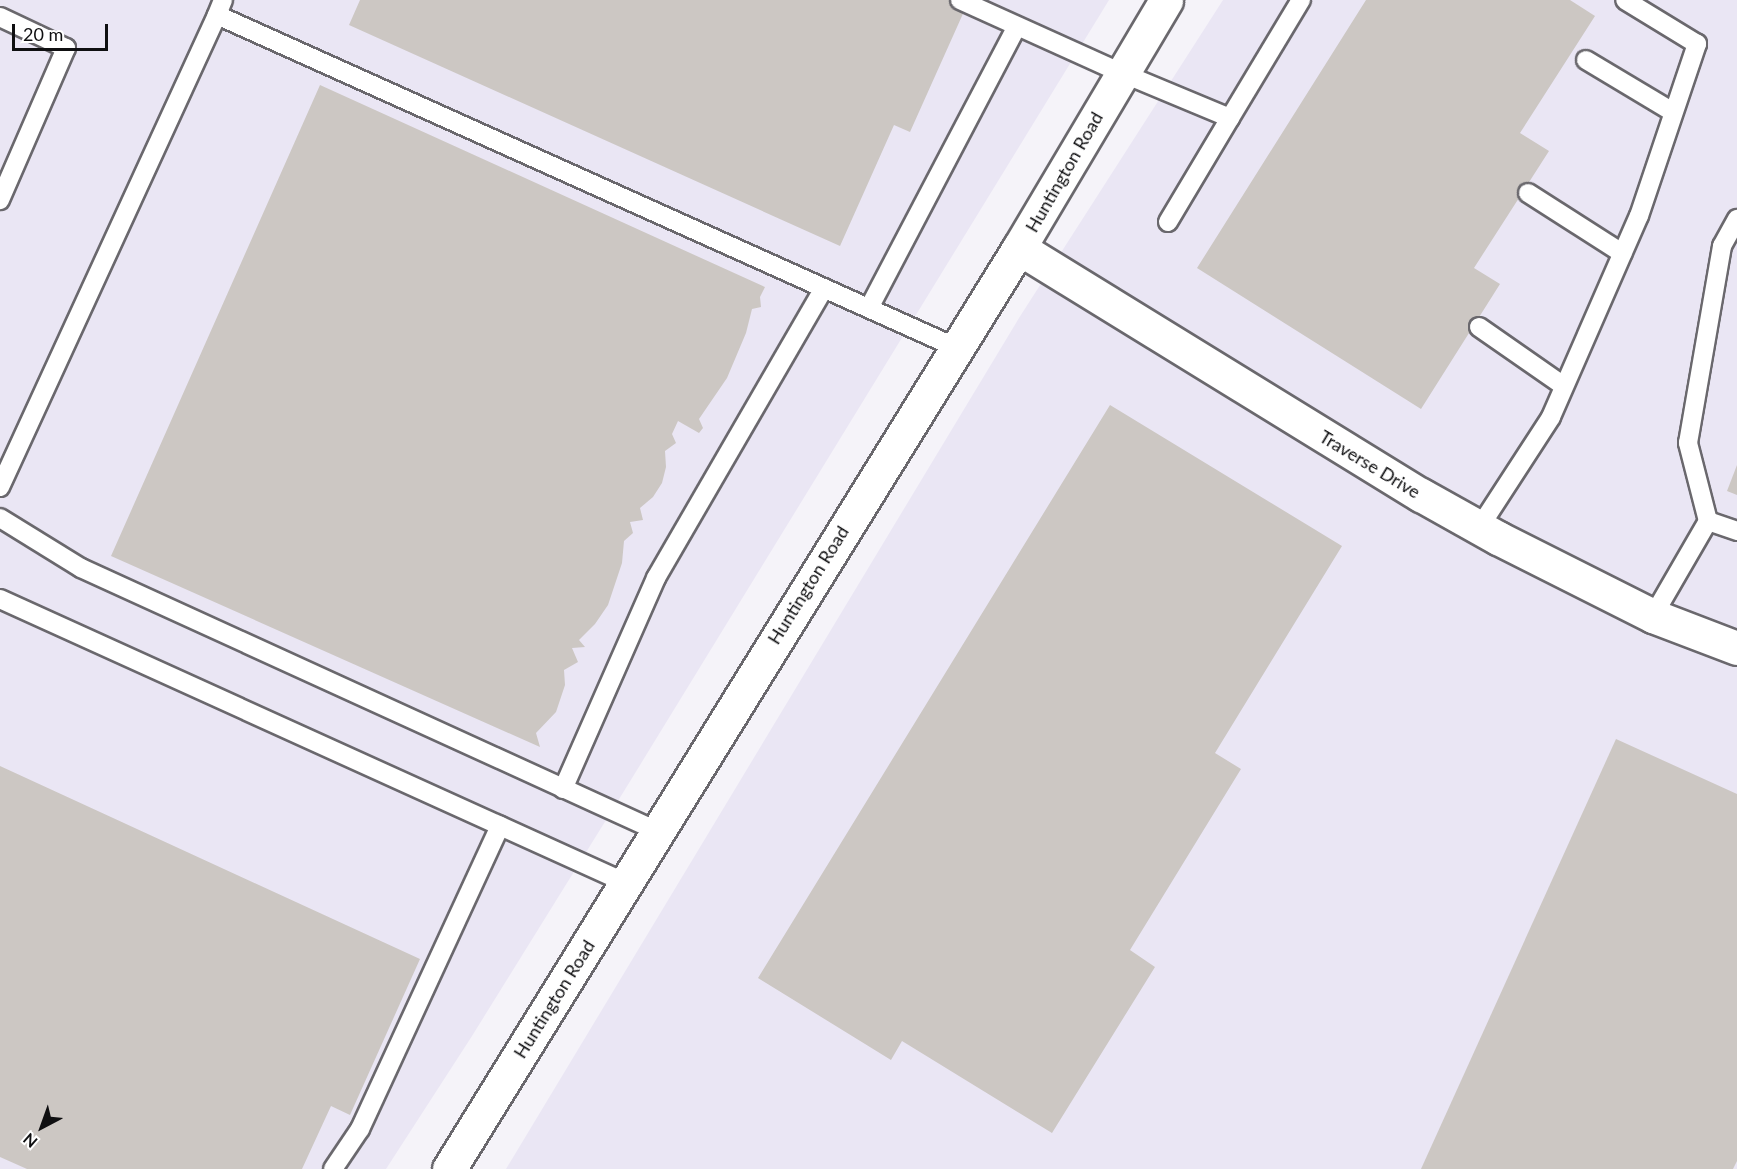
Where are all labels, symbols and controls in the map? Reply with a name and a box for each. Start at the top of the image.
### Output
scale bar [15,12,111,50]
text: 20 m [23,23,63,45]
street label: Huntington Road [1021,108,1107,236]
street label: Traverse Drive [1316,425,1424,503]
street label: Huntington Road [763,522,853,648]
street label: Huntington Road [509,936,599,1062]
north arrow [12,1097,72,1157]
text: N [19,1130,41,1152]

